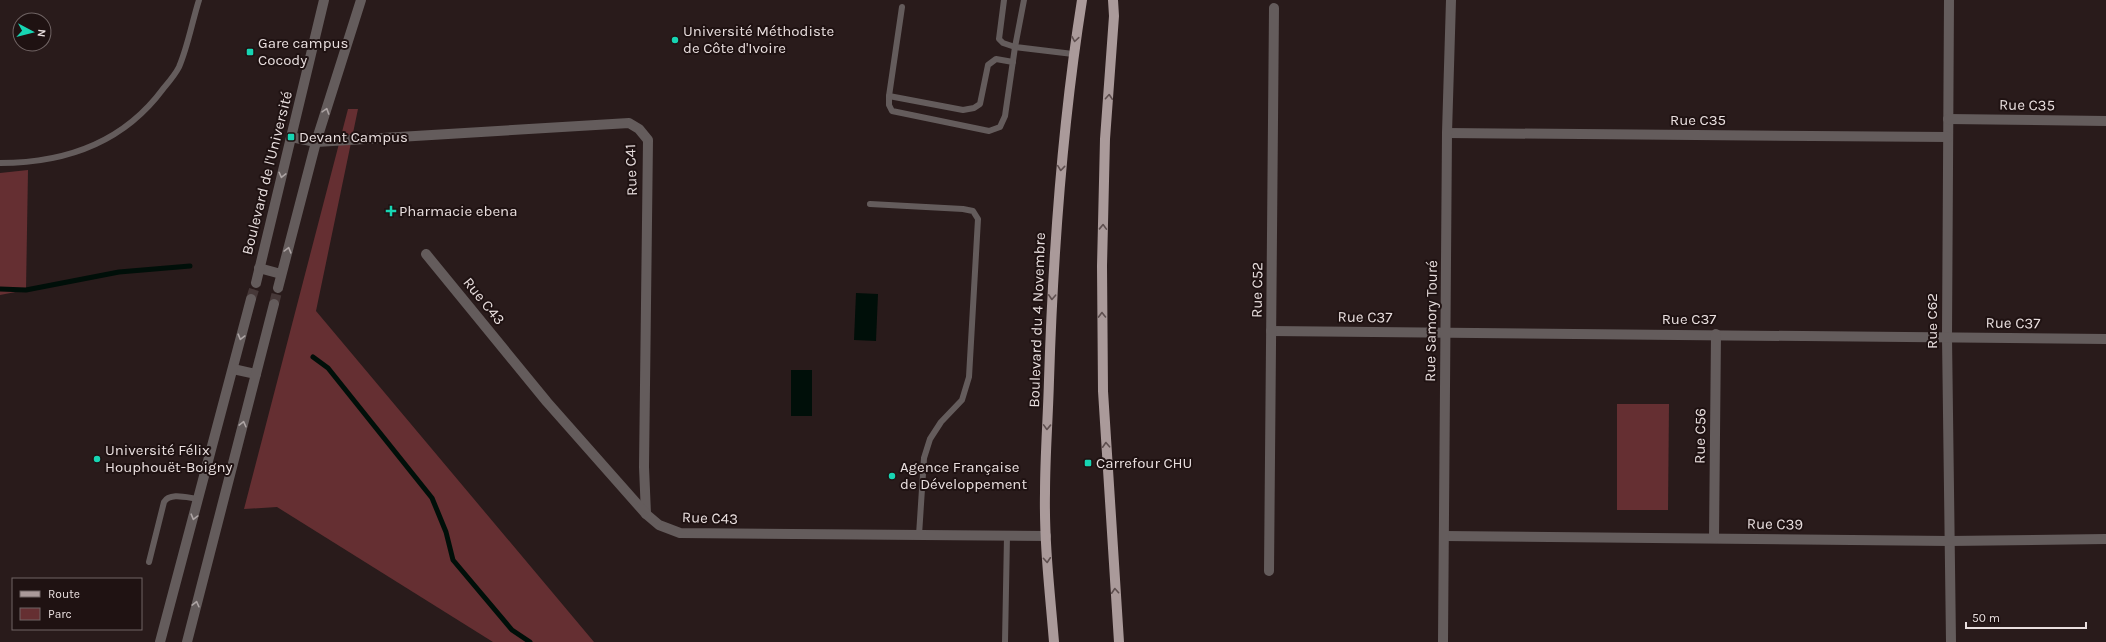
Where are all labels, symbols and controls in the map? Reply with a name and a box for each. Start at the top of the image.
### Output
north arrow [12,12,52,52]
place label: Université Méthodiste de Côte d'Ivoire [683,22,834,57]
text: N [34,28,48,38]
place label: Gare campus Cocody [258,34,348,69]
marker: Université Méthodiste de Côte d'Ivoire [670,35,680,45]
one-way arrow [1072,35,1080,42]
marker: Gare campus Cocody [245,47,255,57]
street label: Boulevard de l'Université [238,89,296,257]
one-way arrow [1104,94,1113,100]
street label: Rue C35 [1999,96,2055,114]
one-way arrow [321,108,329,115]
street label: Rue C35 [1670,111,1726,129]
place label: Devant Campus [299,128,408,146]
marker: Devant Campus [286,132,296,142]
street label: Rue C41 [621,144,641,196]
one-way arrow [1057,165,1066,171]
one-way arrow [278,171,287,178]
place label: Pharmacie ebena [399,202,517,220]
marker: Pharmacie ebena [386,206,396,216]
one-way arrow [1099,224,1107,230]
street label: Boulevard du 4 Novembre [1025,232,1049,408]
one-way arrow [283,247,291,253]
street label: Rue Samory Touré [1421,260,1441,382]
street label: Rue C52 [1248,262,1266,318]
street label: Rue C43 [459,274,509,328]
street label: Rue C62 [1923,293,1941,349]
one-way arrow [1048,294,1056,300]
street label: Rue C37 [1338,308,1392,326]
street label: Rue C37 [1662,310,1716,328]
one-way arrow [1098,312,1106,318]
street label: Rue C37 [1986,314,2040,332]
one-way arrow [237,333,246,340]
street label: Rue C56 [1691,408,1709,464]
one-way arrow [238,421,247,428]
one-way arrow [1043,424,1052,430]
place label: Université Félix Houphouët-Boigny [105,441,232,476]
one-way arrow [1102,442,1111,448]
marker: Université Félix Houphouët-Boigny [92,454,102,464]
place label: Carrefour CHU [1096,454,1192,472]
place label: Agence Française de Développement [900,458,1027,493]
marker: Carrefour CHU [1083,458,1093,468]
marker: Agence Française de Développement [887,471,897,481]
street label: Rue C43 [682,508,738,528]
one-way arrow [190,513,199,520]
street label: Rue C39 [1747,515,1803,533]
one-way arrow [1043,557,1052,563]
legend [12,578,142,630]
text: Route [48,587,80,601]
one-way arrow [1110,588,1119,594]
one-way arrow [192,601,200,607]
scale bar [1966,604,2086,630]
text: Parc [48,607,72,621]
text: 50 m [1972,611,2000,625]

